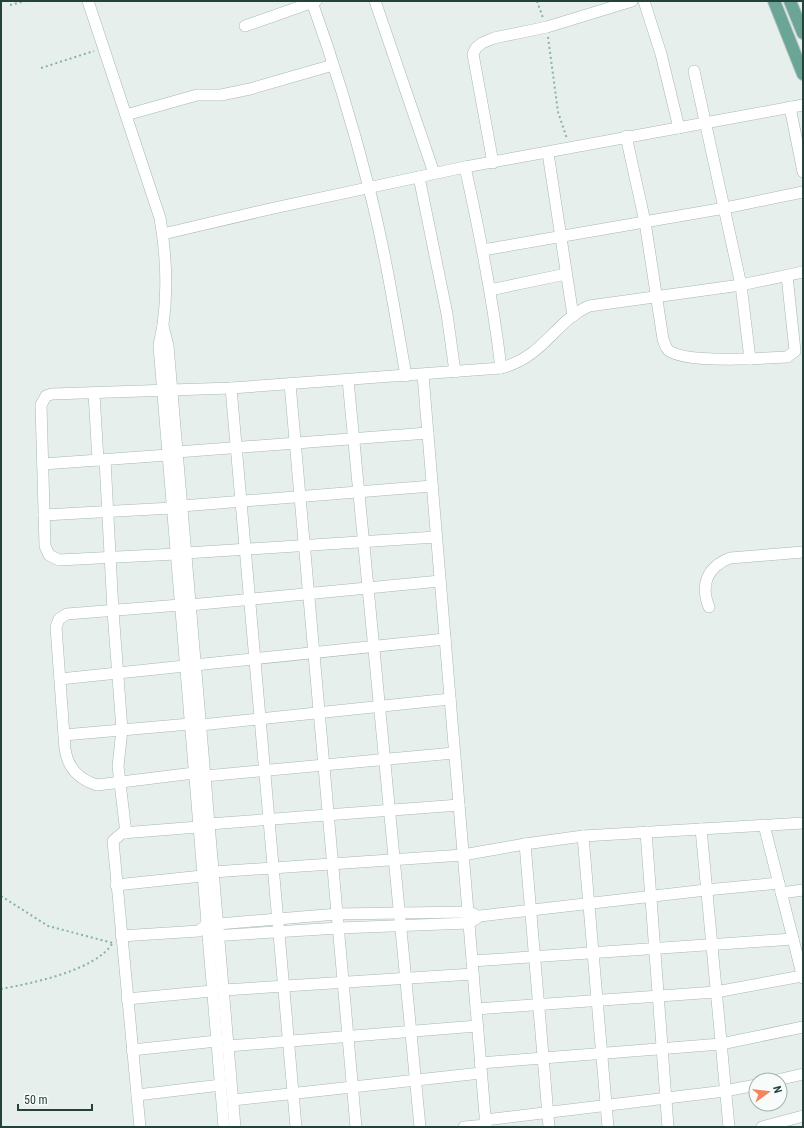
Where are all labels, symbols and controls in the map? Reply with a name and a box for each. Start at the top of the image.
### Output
north arrow [748,1072,788,1112]
text: N [770,1085,784,1095]
scale bar [18,1086,92,1112]
text: 50 m [24,1093,48,1107]

